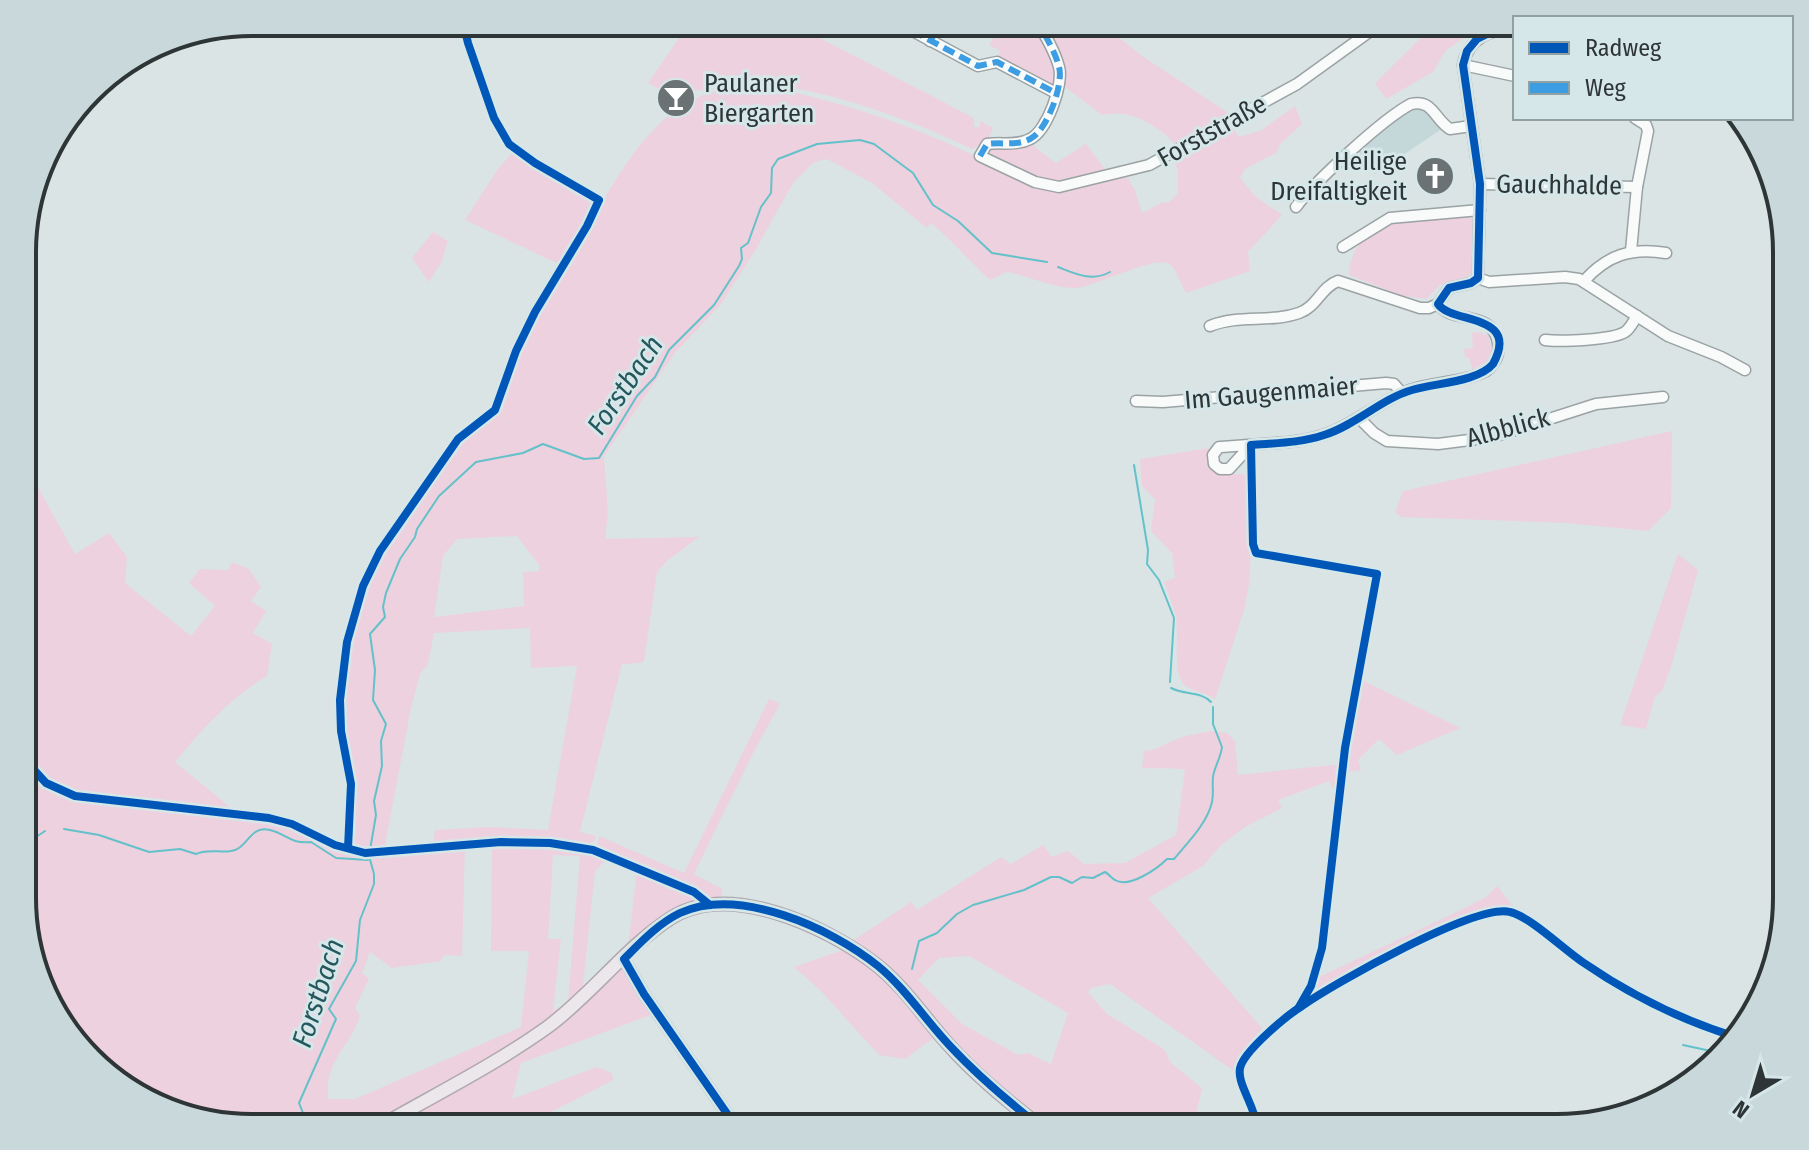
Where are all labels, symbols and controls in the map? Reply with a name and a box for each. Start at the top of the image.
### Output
legend [1513,16,1793,120]
text: Radweg [1585,34,1662,62]
place label: Paulaner Biergarten [704,68,815,129]
text: Weg [1585,74,1627,102]
bar icon: Paulaner Biergarten [655,77,697,119]
street label: Forststraße [1152,88,1272,174]
place label: Heilige Dreifaltigkeit [1270,146,1407,207]
church icon: Heilige Dreifaltigkeit [1414,155,1456,197]
street label: Gauchhalde [1496,168,1622,202]
water label: Forstbach [580,329,670,441]
street label: Im Gaugenmaier [1183,370,1359,416]
street label: Albblick [1463,402,1554,454]
water label: Forstbach [285,935,351,1051]
north arrow [1713,1054,1793,1134]
text: N [1727,1095,1755,1124]

